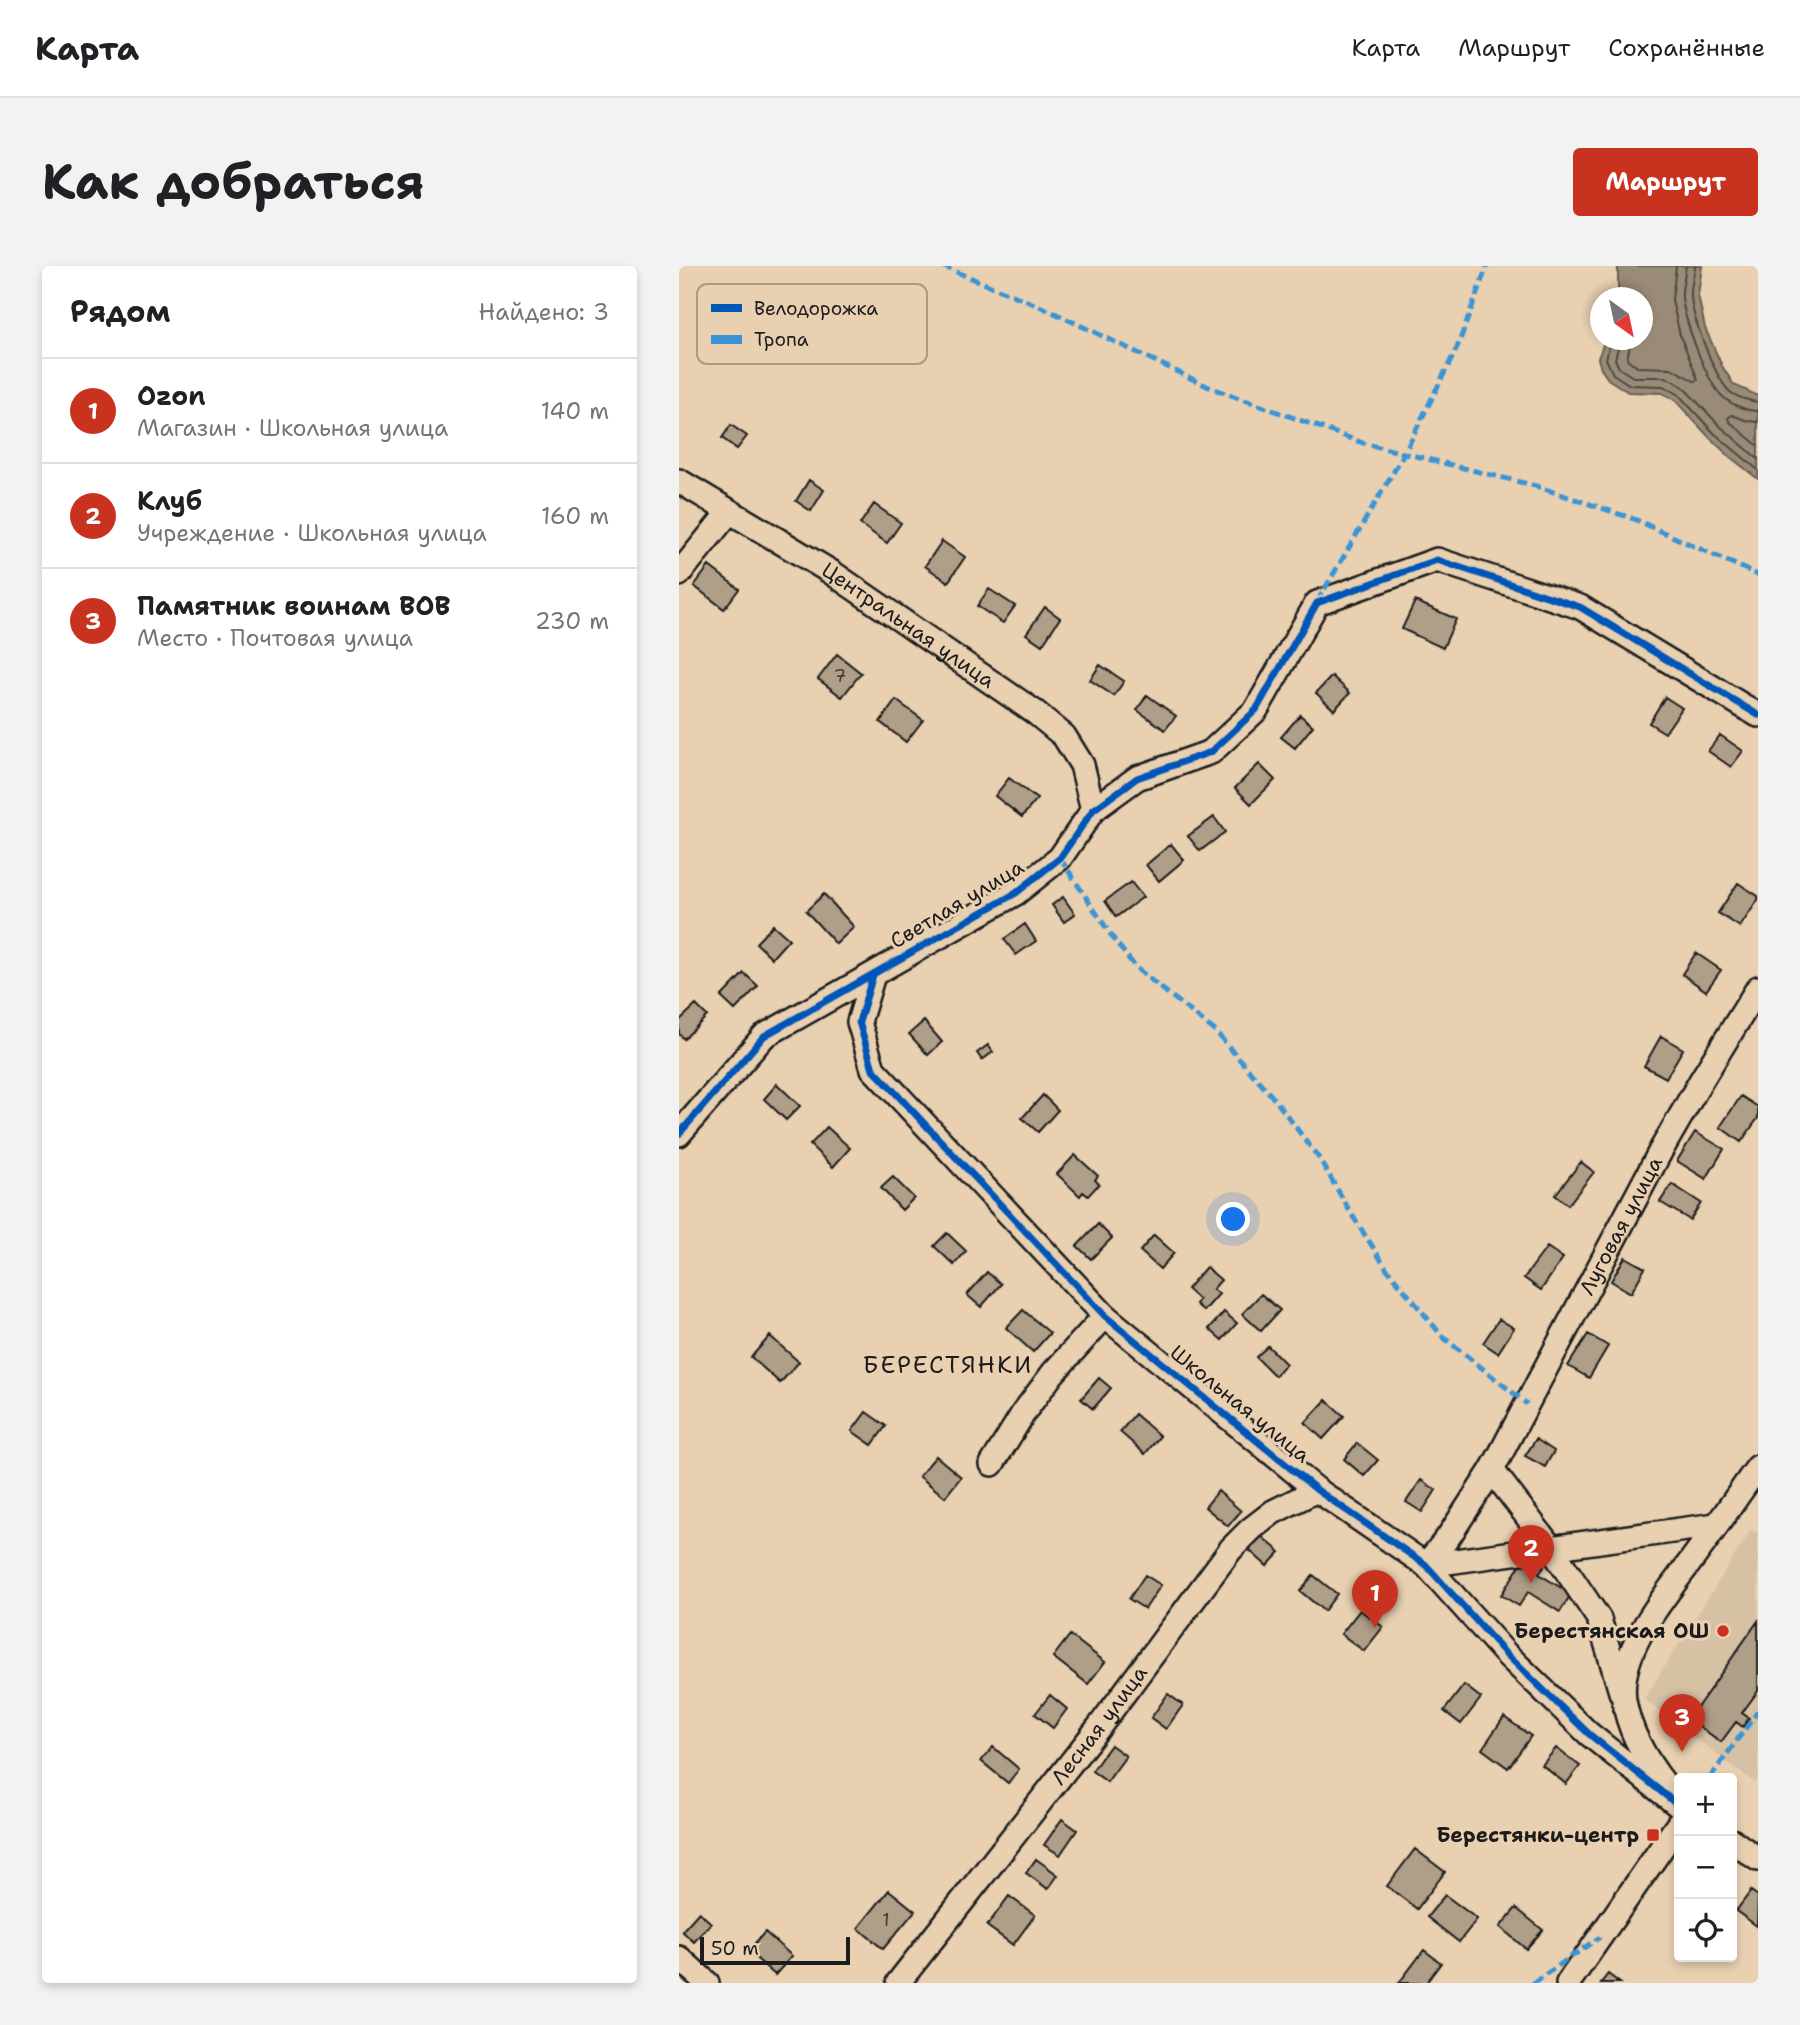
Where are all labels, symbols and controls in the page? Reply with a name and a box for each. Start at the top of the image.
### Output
text: Карта [35,26,139,71]
text: Карта [1352,32,1420,64]
text: Маршрут [1458,32,1570,64]
text: Сохранённые [1608,32,1765,64]
button: Маршрут [1573,148,1758,216]
text: Как добраться [42,149,424,215]
legend [697,284,927,364]
north arrow [1590,287,1653,350]
text: Рядом [70,291,170,332]
text: Велодорожка [754,296,878,321]
text: Найдено: 3 [479,297,609,327]
text: Тропа [754,327,809,352]
text: Ozon [137,378,206,413]
text: 1 [88,396,98,426]
text: 140 m [541,396,609,426]
text: Магазин · Школьная улица [137,413,448,443]
text: Клуб [137,483,202,518]
text: 2 [85,501,101,531]
text: 160 m [541,501,609,531]
text: Учреждение · Школьная улица [137,518,487,548]
street label: Центральная улица [817,556,1000,695]
text: Памятник воинам ВОВ [137,588,451,623]
text: 3 [85,606,101,636]
text: 230 m [535,606,609,636]
text: Место · Почтовая улица [137,623,413,653]
house number: 7 [834,664,846,688]
street label: Светлая улица [885,853,1029,955]
street label: Луговая улица [1573,1152,1669,1300]
your location [1216,1202,1250,1236]
street label: Школьная улица [1164,1339,1316,1469]
district label: БЕРЕСТЯНКИ [863,1349,1033,1381]
pin: 2 [1508,1525,1554,1583]
pin: 1 [1352,1570,1398,1628]
place label: Берестянская ОШ [1514,1617,1709,1645]
marker: Берестянская ОШ [1715,1623,1731,1639]
street label: Лесная улица [1045,1660,1154,1791]
pin: 3 [1659,1694,1705,1752]
map controls [1674,1773,1737,1962]
button: + [1674,1773,1737,1836]
place label: Берестянки-центр [1436,1821,1639,1849]
marker: Берестянки-центр [1645,1827,1661,1843]
button: − [1674,1836,1737,1899]
button: locate [1674,1899,1737,1962]
house number: 1 [882,1908,890,1932]
scale bar [700,1934,851,1966]
text: 50 m [711,1936,759,1961]

